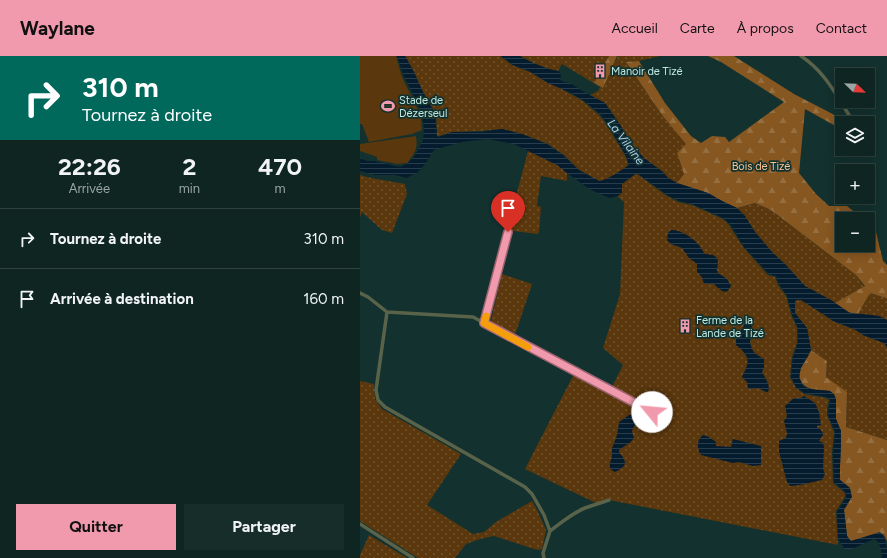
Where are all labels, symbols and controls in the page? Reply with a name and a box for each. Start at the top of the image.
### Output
text: Waylane [20,17,95,40]
text: Accueil [612,20,658,37]
text: Carte [680,20,715,37]
text: À propos [737,20,794,37]
text: Contact [816,20,867,37]
building icon: Manoir de Tizé [592,63,608,79]
place label: Manoir de Tizé [611,65,683,78]
north arrow [835,68,875,108]
map controls [835,68,875,252]
text: 310 m [82,70,159,104]
icon: right [16,72,68,124]
place label: Stade de Dézerseul [399,94,447,120]
sports icon: Stade de Dézerseul [380,98,396,114]
text: Tournez à droite [82,104,212,126]
button: layers [835,116,875,156]
water label: La Vilaine [604,117,648,168]
text: 22:26 [58,152,121,181]
text: 2 [182,152,196,181]
text: 470 [258,152,302,181]
park label: Bois de Tizé [732,160,790,173]
button: + [835,164,875,204]
text: Arrivée [69,181,110,196]
text: min [179,181,200,196]
text: m [274,181,286,196]
pin [491,191,525,232]
icon: arrive [497,197,519,219]
button: − [835,212,875,252]
icon: right [16,228,38,250]
text: Tournez à droite [50,230,161,248]
text: 310 m [304,230,344,248]
icon: arrive [16,288,38,310]
text: Arrivée à destination [50,290,194,308]
text: 160 m [303,290,344,308]
place label: Ferme de la Lande de Tizé [696,314,764,340]
building icon: Ferme de la Lande de Tizé [677,318,693,334]
position arrow [631,391,673,433]
button: Quitter [16,504,176,550]
button: Partager [184,504,344,550]

